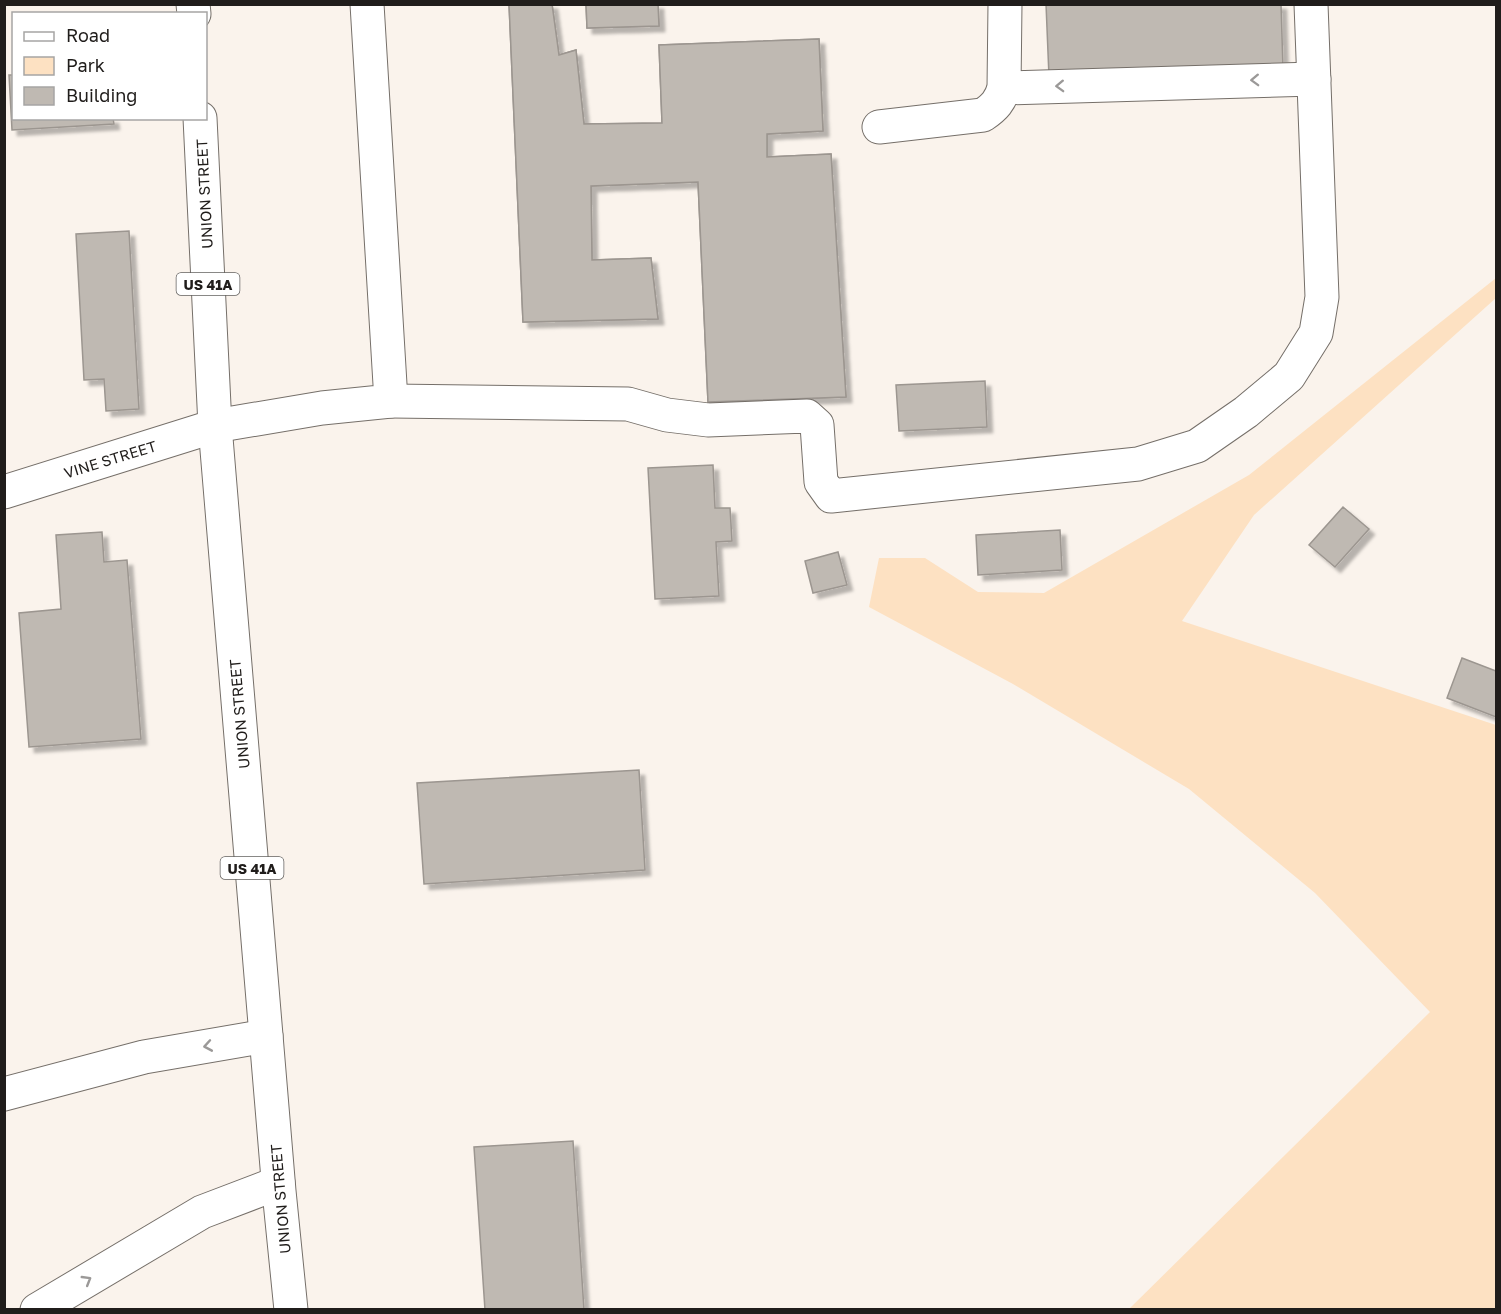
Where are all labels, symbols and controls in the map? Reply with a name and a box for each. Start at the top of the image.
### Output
legend [12,12,207,120]
text: Road [66,24,110,46]
text: Park [66,54,105,76]
one-way arrow [1251,74,1260,87]
one-way arrow [1056,80,1065,92]
text: Building [66,84,137,106]
street label: UNION STREET [192,139,216,249]
road number: US 41A [176,273,240,295]
street label: VINE STREET [62,436,158,482]
street label: UNION STREET [225,658,253,770]
road number: US 41A [220,857,284,879]
one-way arrow [204,1039,213,1051]
street label: UNION STREET [266,1143,294,1255]
one-way arrow [81,1275,91,1287]

